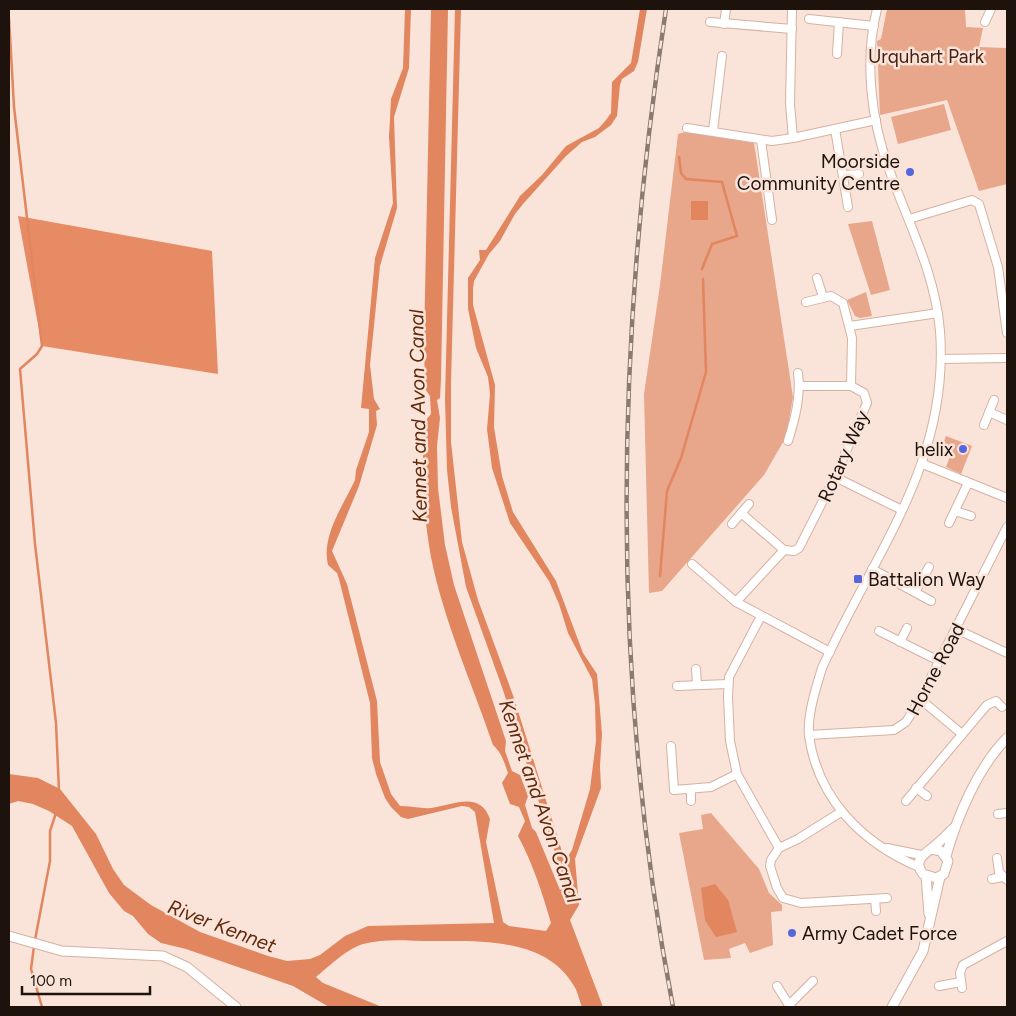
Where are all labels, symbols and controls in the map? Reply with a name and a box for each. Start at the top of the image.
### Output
park label: Urquhart Park [868,45,985,68]
place label: Moorside Community Centre [737,150,900,195]
marker: Moorside Community Centre [904,166,916,178]
water label: Kennet and Avon Canal [404,309,432,523]
street label: Rotary Way [813,407,874,506]
place label: helix [914,438,953,461]
marker: helix [957,443,969,455]
place label: Battalion Way [868,568,985,591]
marker: Battalion Way [852,573,864,585]
street label: Horne Road [902,619,969,719]
water label: Kennet and Avon Canal [494,696,586,906]
water label: River Kennet [164,894,280,958]
place label: Army Cadet Force [802,922,957,945]
marker: Army Cadet Force [786,927,798,939]
scale bar [22,964,150,996]
text: 100 m [30,972,72,990]

